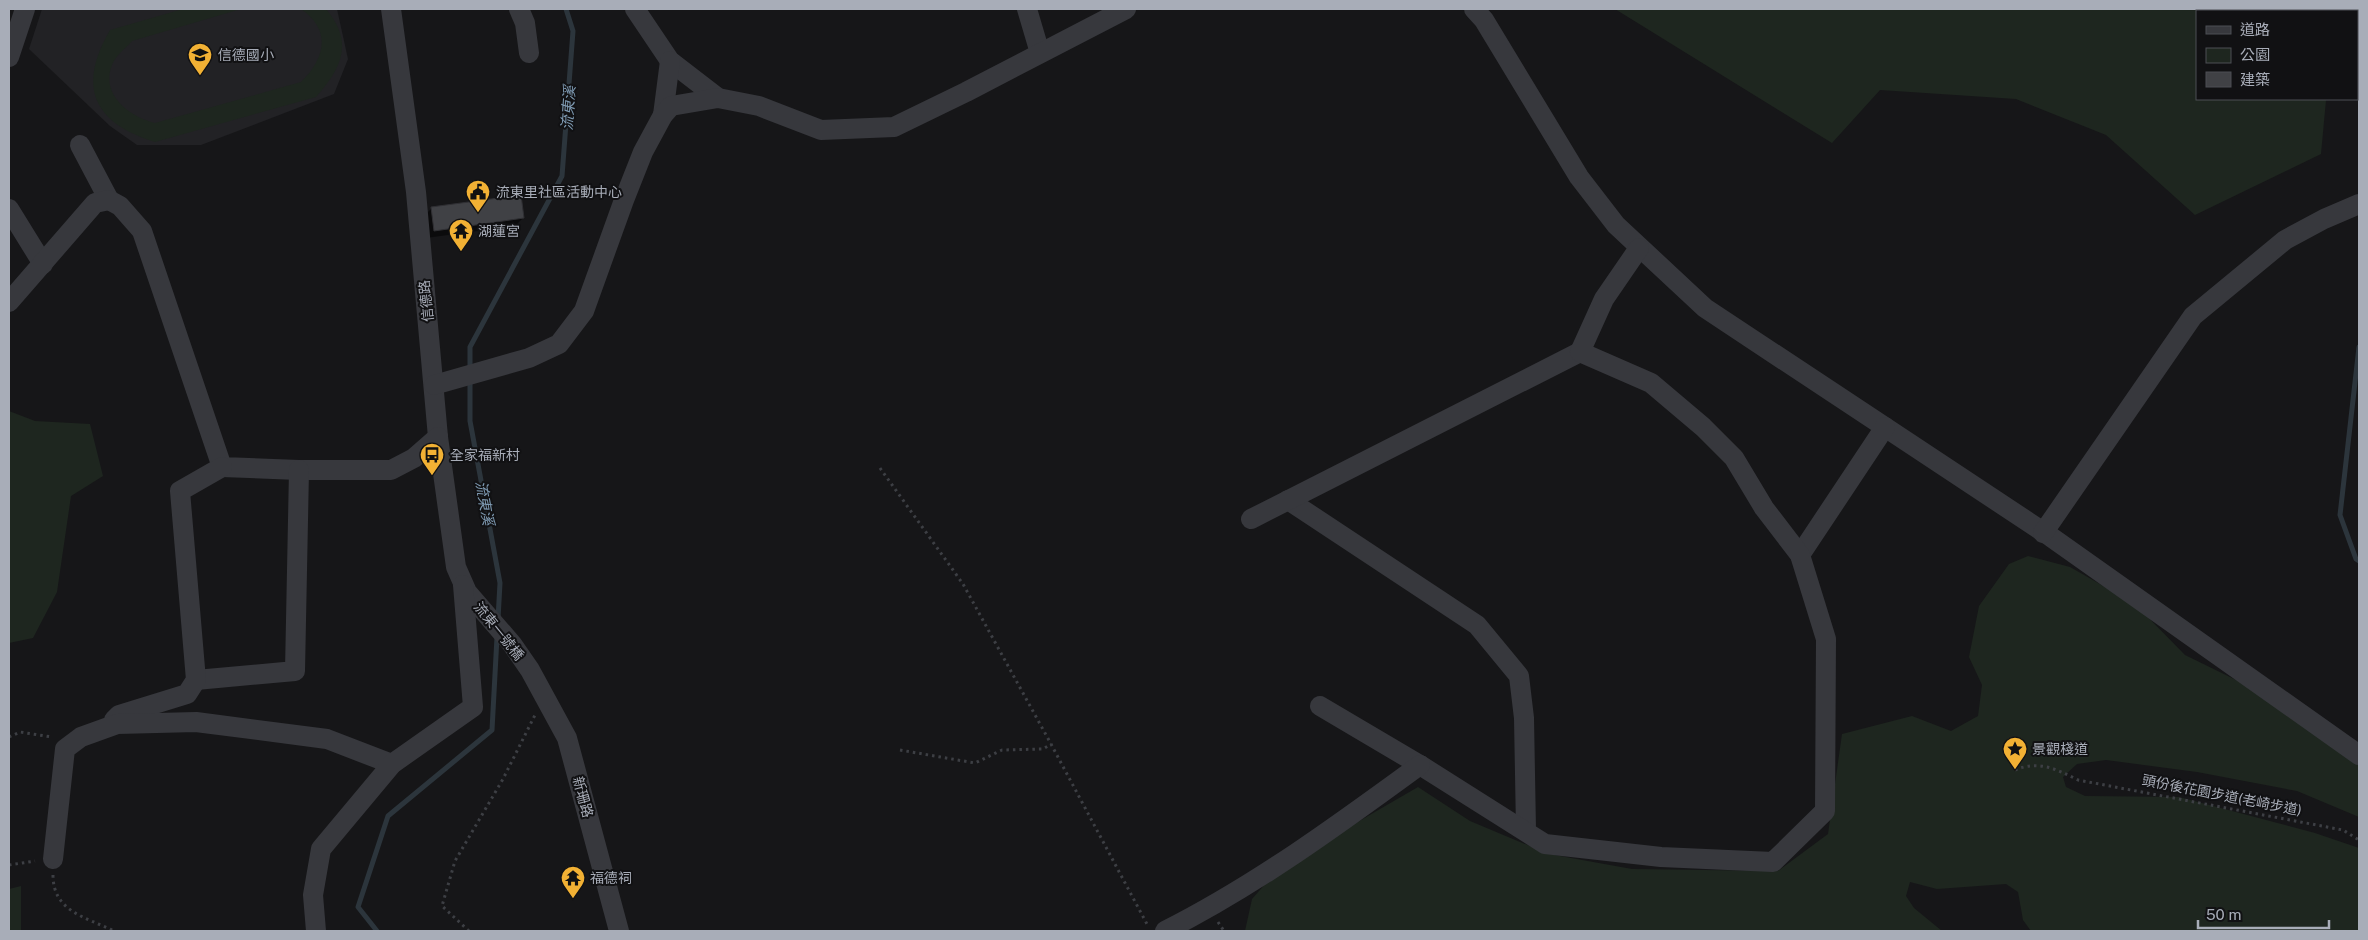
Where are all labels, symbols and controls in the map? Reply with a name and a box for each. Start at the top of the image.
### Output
legend [2196,10,2358,100]
text: 道路 [2240,21,2270,38]
school or university icon: 信德國小 [187,42,213,76]
text: 公園 [2240,46,2270,63]
place label: 信德國小 [218,47,274,63]
text: 建築 [2240,71,2270,88]
water label: 流東溪 [558,83,578,131]
public building icon: 流東里社區活動中心 [465,179,491,213]
place label: 流東里社區活動中心 [496,184,622,200]
temple icon: 湖蓮宮 [448,218,474,252]
place label: 湖蓮宮 [478,223,520,239]
street label: 信德路 [416,279,436,323]
bus stop icon: 全家福新村 [419,442,445,476]
place label: 全家福新村 [450,447,520,463]
water label: 流東溪 [473,479,498,529]
street label: 流東一號橋 [471,599,527,663]
place icon: 景觀棧道 [2002,736,2028,770]
place label: 景觀棧道 [2032,741,2088,757]
street label: 頭份後花園步道(老崎步道) [2141,772,2303,818]
street label: 新珊路 [570,775,596,819]
temple icon: 福德祠 [560,865,586,899]
place label: 福德祠 [590,870,632,886]
scale bar [2198,898,2329,930]
text: 50 m [2206,906,2241,923]

